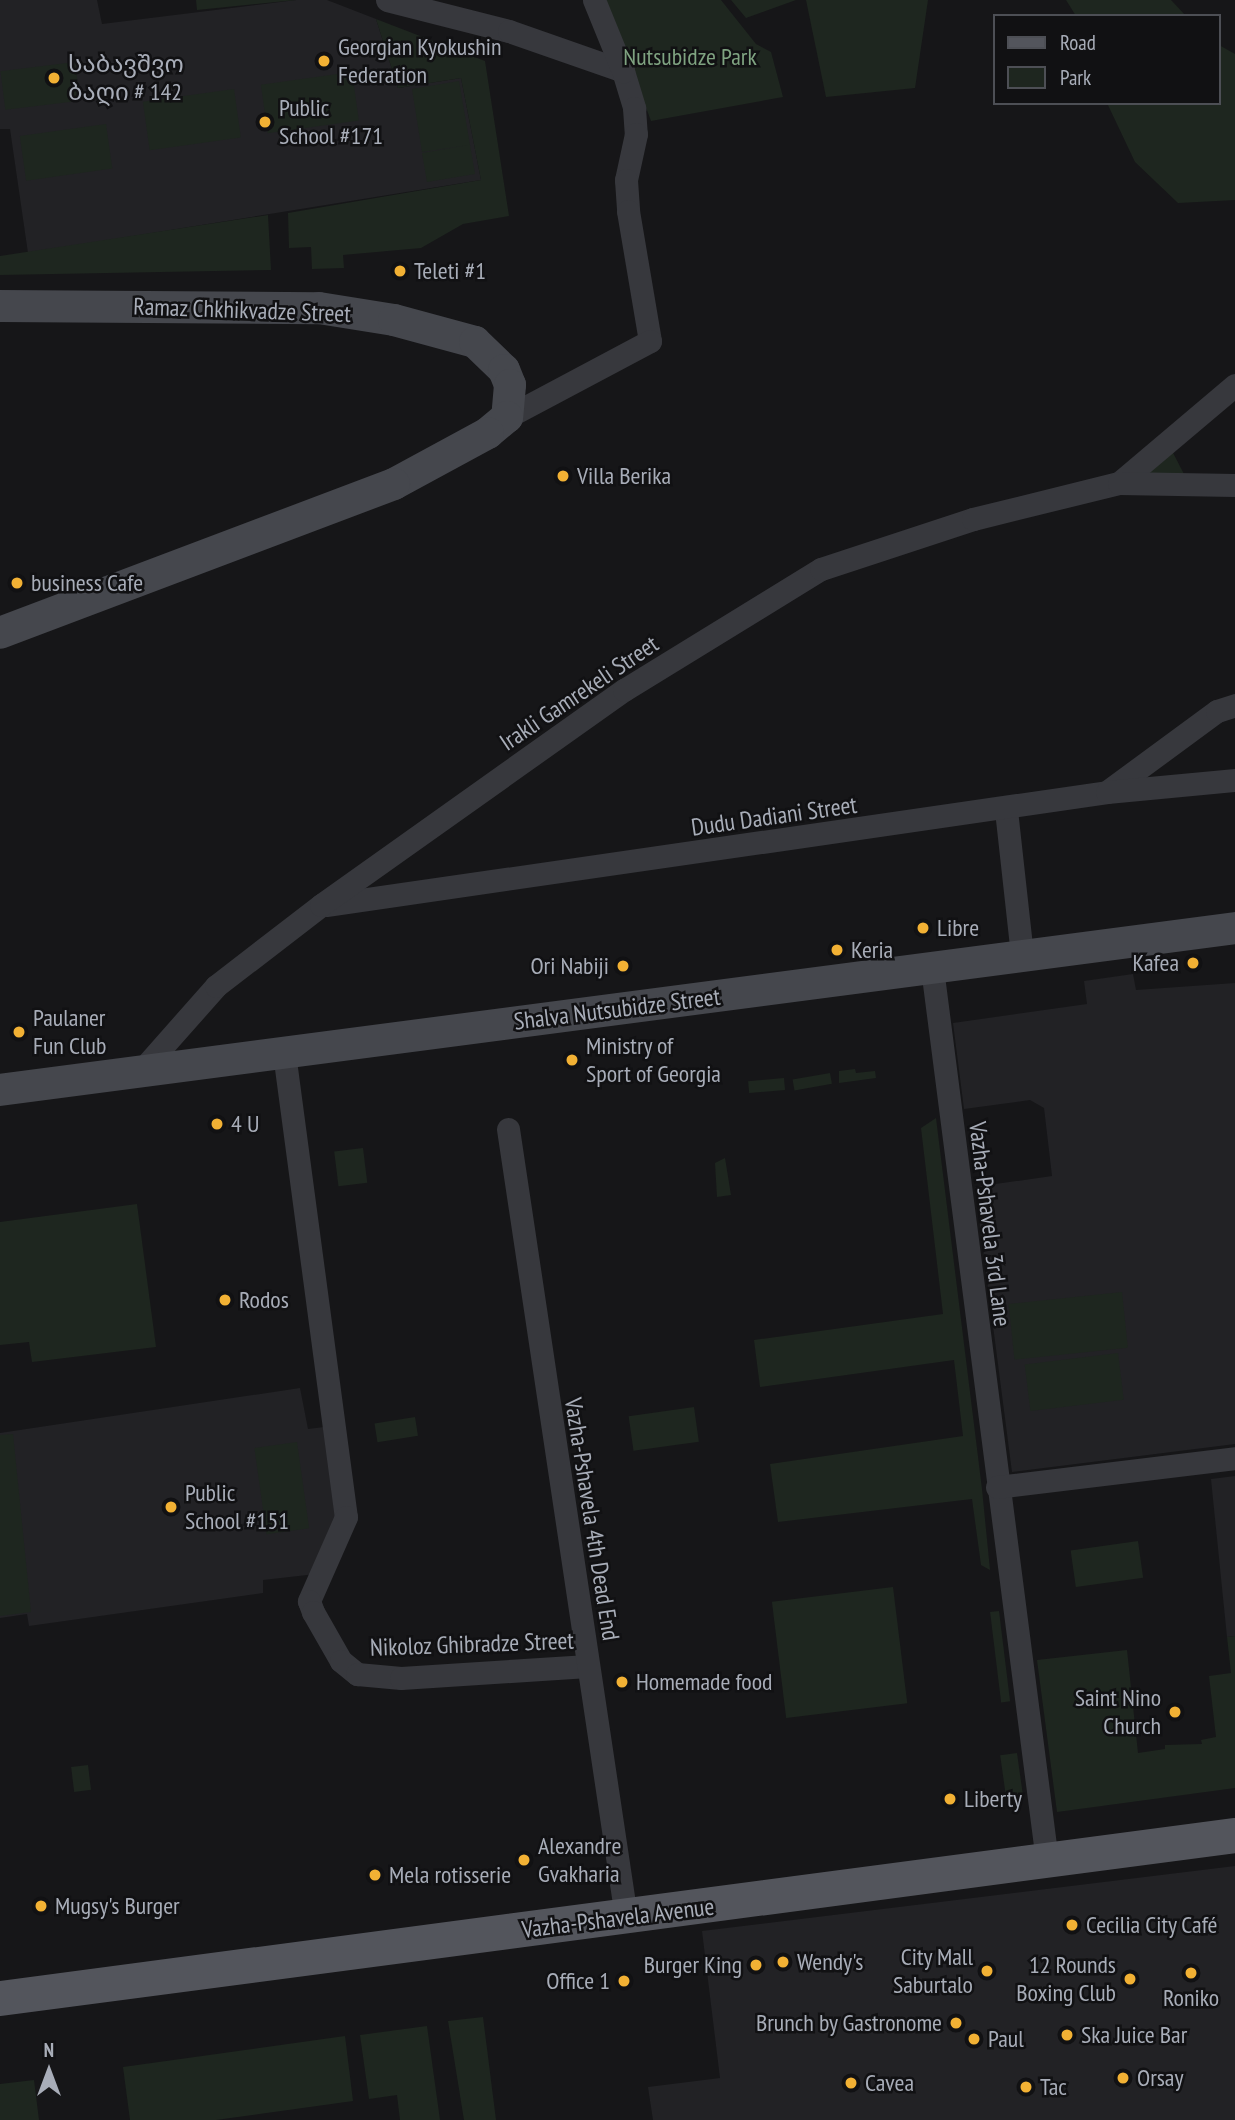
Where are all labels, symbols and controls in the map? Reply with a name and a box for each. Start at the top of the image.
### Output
legend [993,14,1221,105]
text: Road [1060,29,1096,56]
place label: Georgian Kyokushin Federation [338,33,502,89]
park label: Nutsubidze Park [623,43,757,71]
place label: საბავშვო ბაღი # 142 [68,50,184,106]
marker: Georgian Kyokushin Federation [316,53,332,69]
text: Park [1060,64,1091,91]
marker: საბავშვო ბაღი # 142 [46,70,62,86]
place label: Public School #171 [279,94,383,150]
marker: Public School #171 [257,114,273,130]
place label: Teleti #1 [414,257,486,285]
marker: Teleti #1 [392,263,408,279]
street label: Ramaz Chkhikvadze Street [132,292,352,328]
place label: Villa Berika [577,462,671,490]
marker: Villa Berika [555,468,571,484]
place label: business Cafe [31,569,143,597]
marker: business Cafe [9,575,25,591]
street label: Irakli Gamrekeli Street [494,629,664,757]
street label: Dudu Dadiani Street [689,790,859,842]
place label: Libre [937,914,979,942]
marker: Libre [915,920,931,936]
place label: Keria [851,936,893,964]
marker: Keria [829,942,845,958]
place label: Kafea [1133,949,1179,977]
place label: Ori Nabiji [530,952,609,980]
marker: Kafea [1185,955,1201,971]
marker: Ori Nabiji [615,958,631,974]
street label: Shalva Nutsubidze Street [512,982,722,1036]
place label: Paulaner Fun Club [33,1004,106,1060]
marker: Paulaner Fun Club [11,1024,27,1040]
place label: Ministry of Sport of Georgia [586,1032,721,1088]
marker: Ministry of Sport of Georgia [564,1052,580,1068]
place label: 4 U [231,1110,259,1138]
marker: 4 U [209,1116,225,1132]
street label: Vazha-Pshavela 3rd Lane [963,1120,1017,1328]
place label: Rodos [239,1286,289,1314]
marker: Rodos [217,1292,233,1308]
street label: Vazha-Pshavela 4th Dead End [559,1396,625,1642]
place label: Public School #151 [185,1479,289,1535]
marker: Public School #151 [163,1499,179,1515]
street label: Nikoloz Ghibradze Street [369,1626,575,1662]
place label: Homemade food [636,1668,772,1696]
marker: Homemade food [614,1674,630,1690]
place label: Saint Nino Church [1075,1684,1161,1740]
marker: Saint Nino Church [1167,1704,1183,1720]
place label: Liberty [964,1785,1022,1813]
marker: Liberty [942,1791,958,1807]
place label: Alexandre Gvakharia [538,1832,621,1888]
marker: Alexandre Gvakharia [516,1852,532,1868]
place label: Mela rotisserie [389,1861,511,1889]
marker: Mela rotisserie [367,1867,383,1883]
place label: Mugsy's Burger [55,1892,180,1920]
street label: Vazha-Pshavela Avenue [520,1892,716,1944]
marker: Mugsy's Burger [33,1898,49,1914]
place label: Cecilia City Café [1086,1911,1218,1939]
marker: Cecilia City Café [1064,1917,1080,1933]
place label: City Mall Saburtalo [893,1943,973,1999]
place label: Wendy's [797,1948,863,1976]
place label: Burger King [644,1951,742,1979]
place label: 12 Rounds Boxing Club [1016,1951,1116,2007]
marker: Wendy's [775,1954,791,1970]
marker: Burger King [748,1957,764,1973]
marker: City Mall Saburtalo [979,1963,995,1979]
marker: Roniko [1183,1965,1199,1981]
place label: Office 1 [546,1967,610,1995]
marker: 12 Rounds Boxing Club [1122,1971,1138,1987]
marker: Office 1 [616,1973,632,1989]
place label: Roniko [1163,1984,1219,2012]
place label: Brunch by Gastronome [755,2009,942,2037]
marker: Brunch by Gastronome [948,2015,964,2031]
place label: Ska Juice Bar [1081,2021,1187,2049]
place label: Paul [988,2025,1024,2053]
marker: Ska Juice Bar [1059,2027,1075,2043]
marker: Paul [966,2031,982,2047]
north arrow [14,2036,84,2106]
text: N [44,2038,54,2062]
place label: Orsay [1137,2064,1183,2092]
place label: Cavea [865,2069,914,2097]
marker: Orsay [1115,2070,1131,2086]
place label: Tac [1040,2073,1067,2101]
marker: Cavea [843,2075,859,2091]
marker: Tac [1018,2079,1034,2095]

